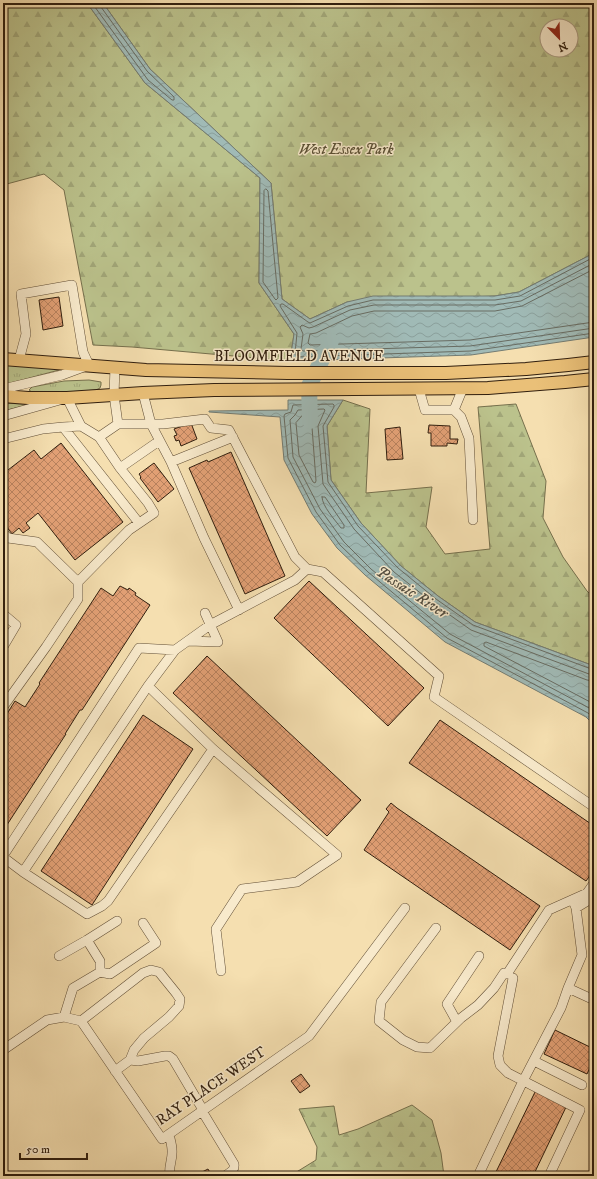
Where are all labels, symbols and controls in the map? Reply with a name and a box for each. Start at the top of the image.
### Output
north arrow [539,18,579,58]
text: N [556,38,569,54]
park label: West Essex Park [298,140,394,159]
street label: BLOOMFIELD AVENUE [214,347,384,366]
water label: Passaic River [372,561,453,623]
street label: RAY PLACE WEST [152,1042,270,1130]
scale bar [20,1135,87,1161]
text: 50 m [26,1142,50,1157]

